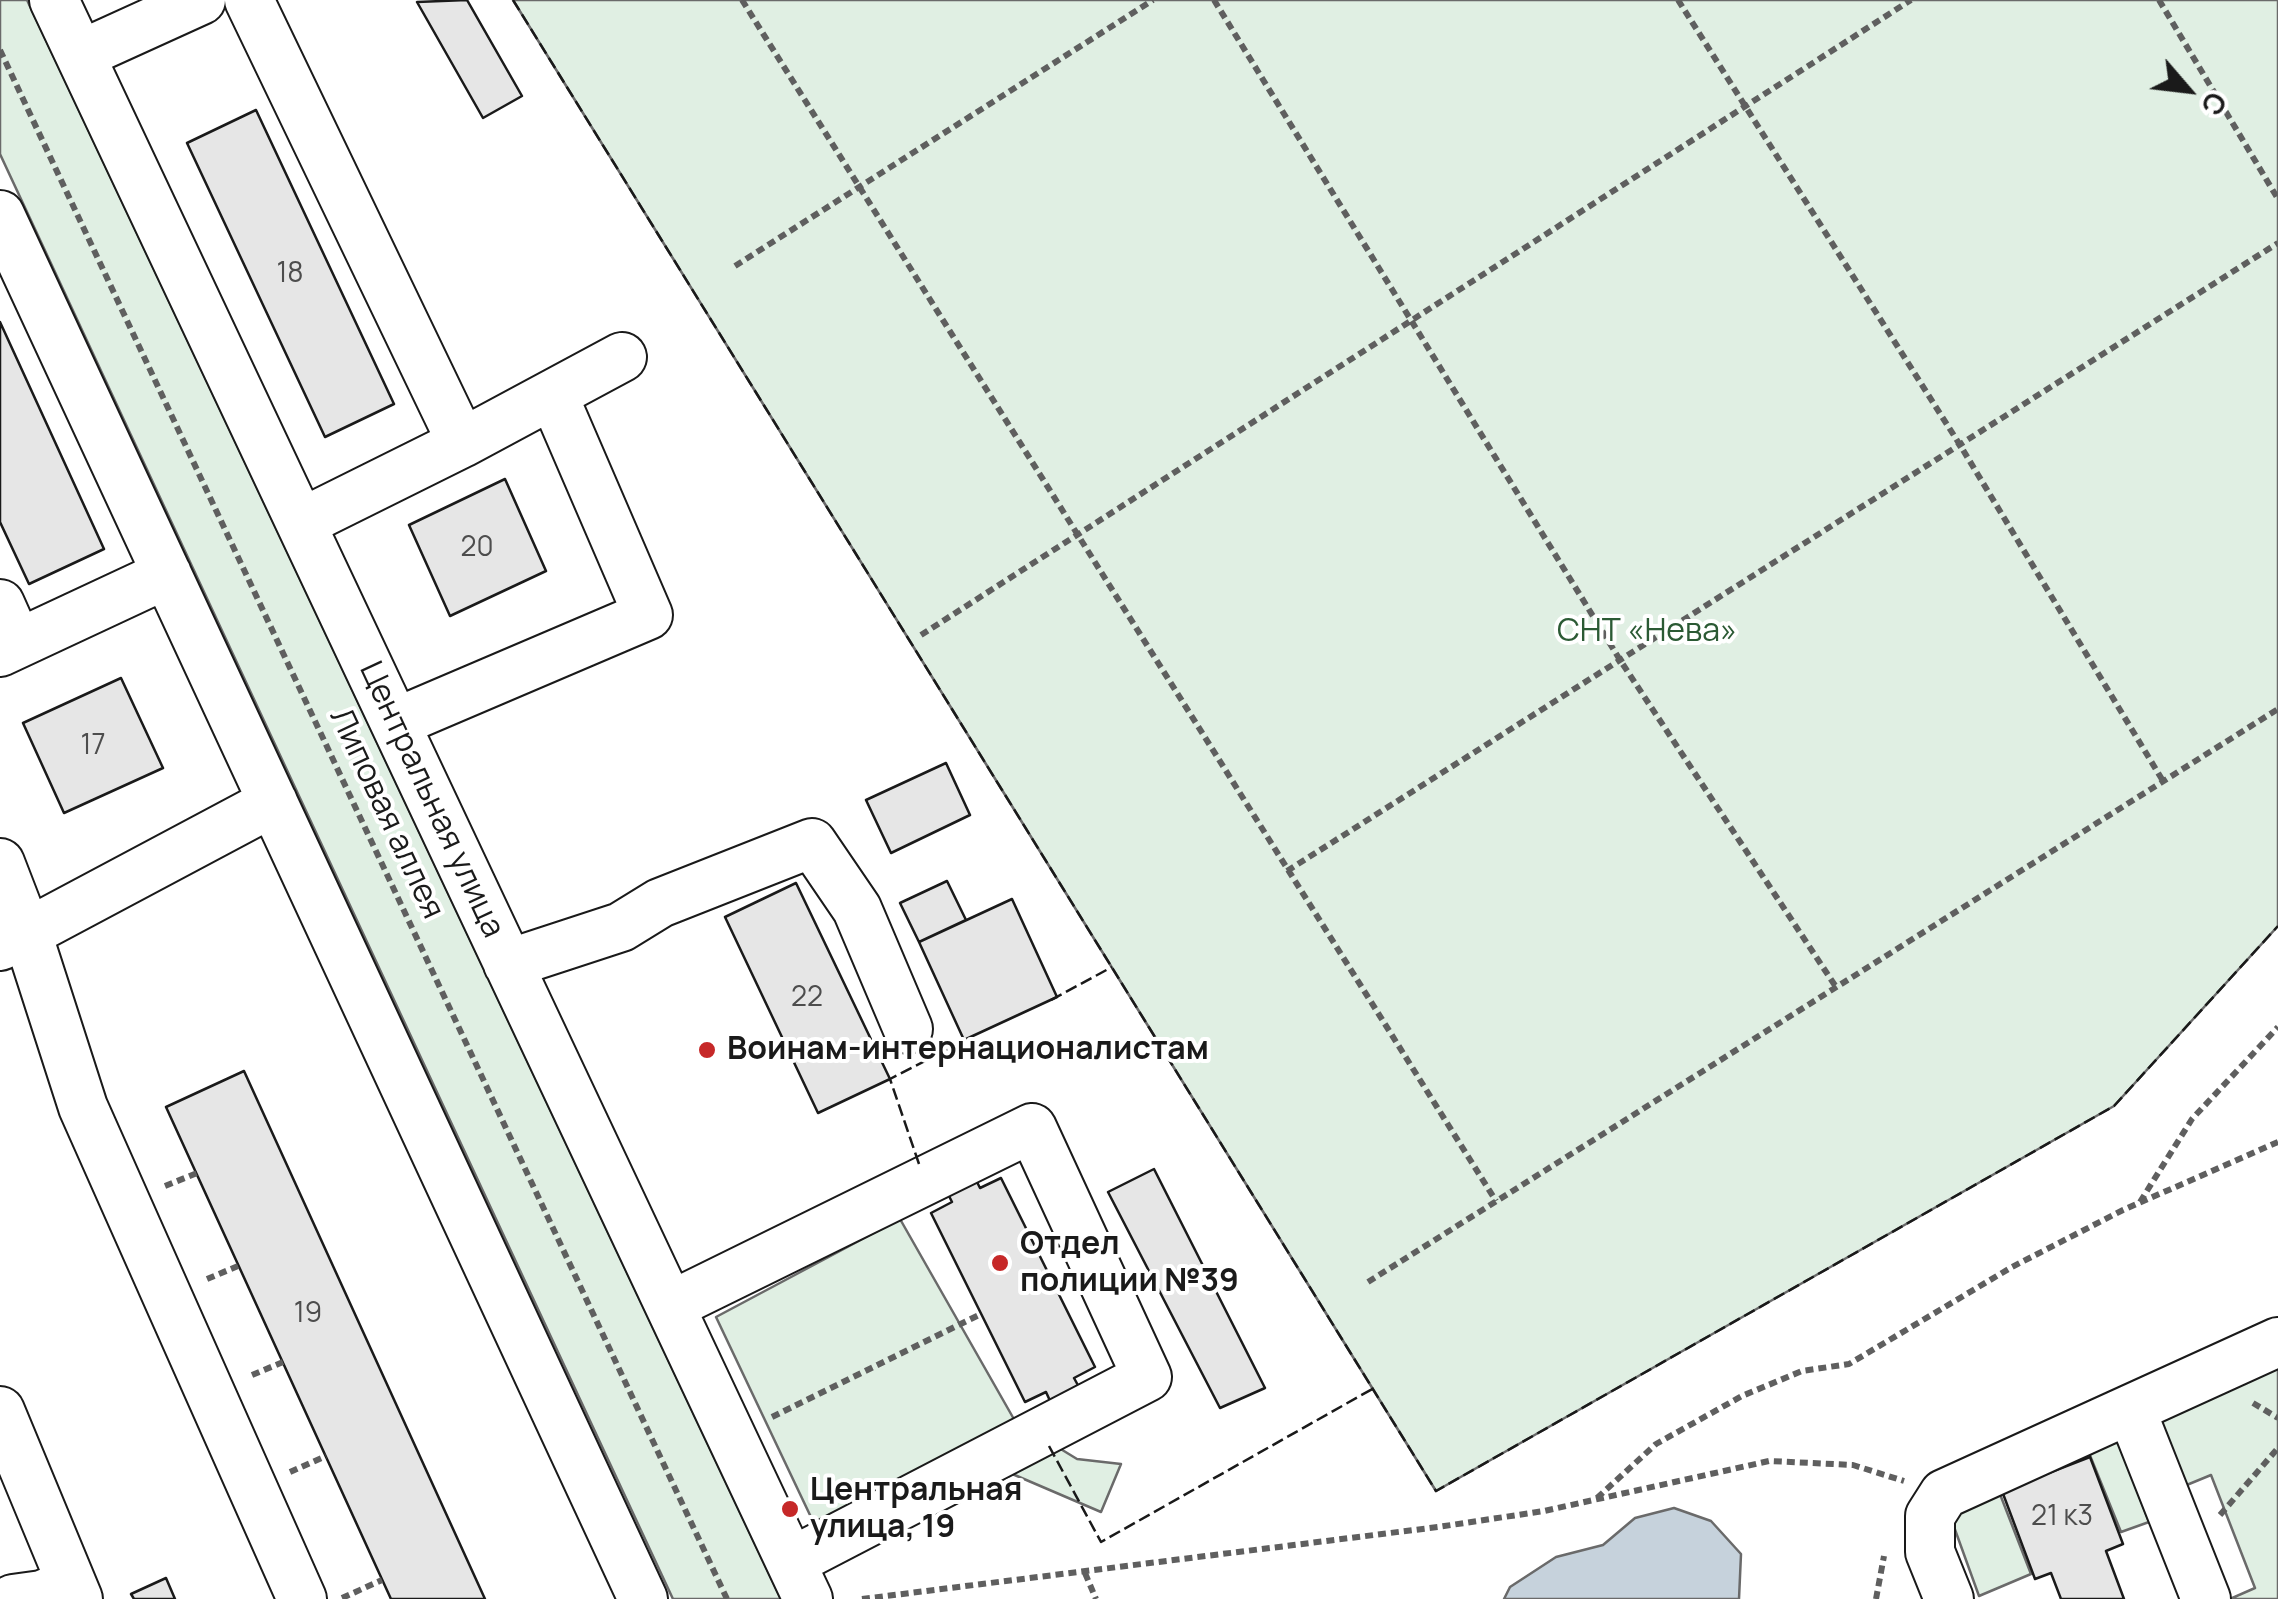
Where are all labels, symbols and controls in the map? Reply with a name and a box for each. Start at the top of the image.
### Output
north arrow [2138,40,2238,140]
text: С [2193,86,2236,122]
house number: 18 [276,257,304,291]
house number: 20 [460,531,494,565]
park label: СНТ «Нева» [1557,613,1737,651]
street label: Центральная улица [350,656,512,944]
street label: Липовая аллея [321,703,451,925]
house number: 17 [81,729,105,763]
house number: 22 [791,981,823,1015]
place label: Воинам-интернационалистам [727,1031,1209,1069]
marker: Воинам-интернационалистам [696,1039,718,1061]
place label: Отдел полиции №39 [1020,1226,1239,1301]
marker: Отдел полиции №39 [989,1252,1011,1274]
house number: 19 [294,1297,322,1331]
place label: Центральная улица, 19 [810,1472,1022,1547]
marker: Центральная улица, 19 [779,1498,801,1520]
house number: 21 к3 [2031,1500,2093,1534]

